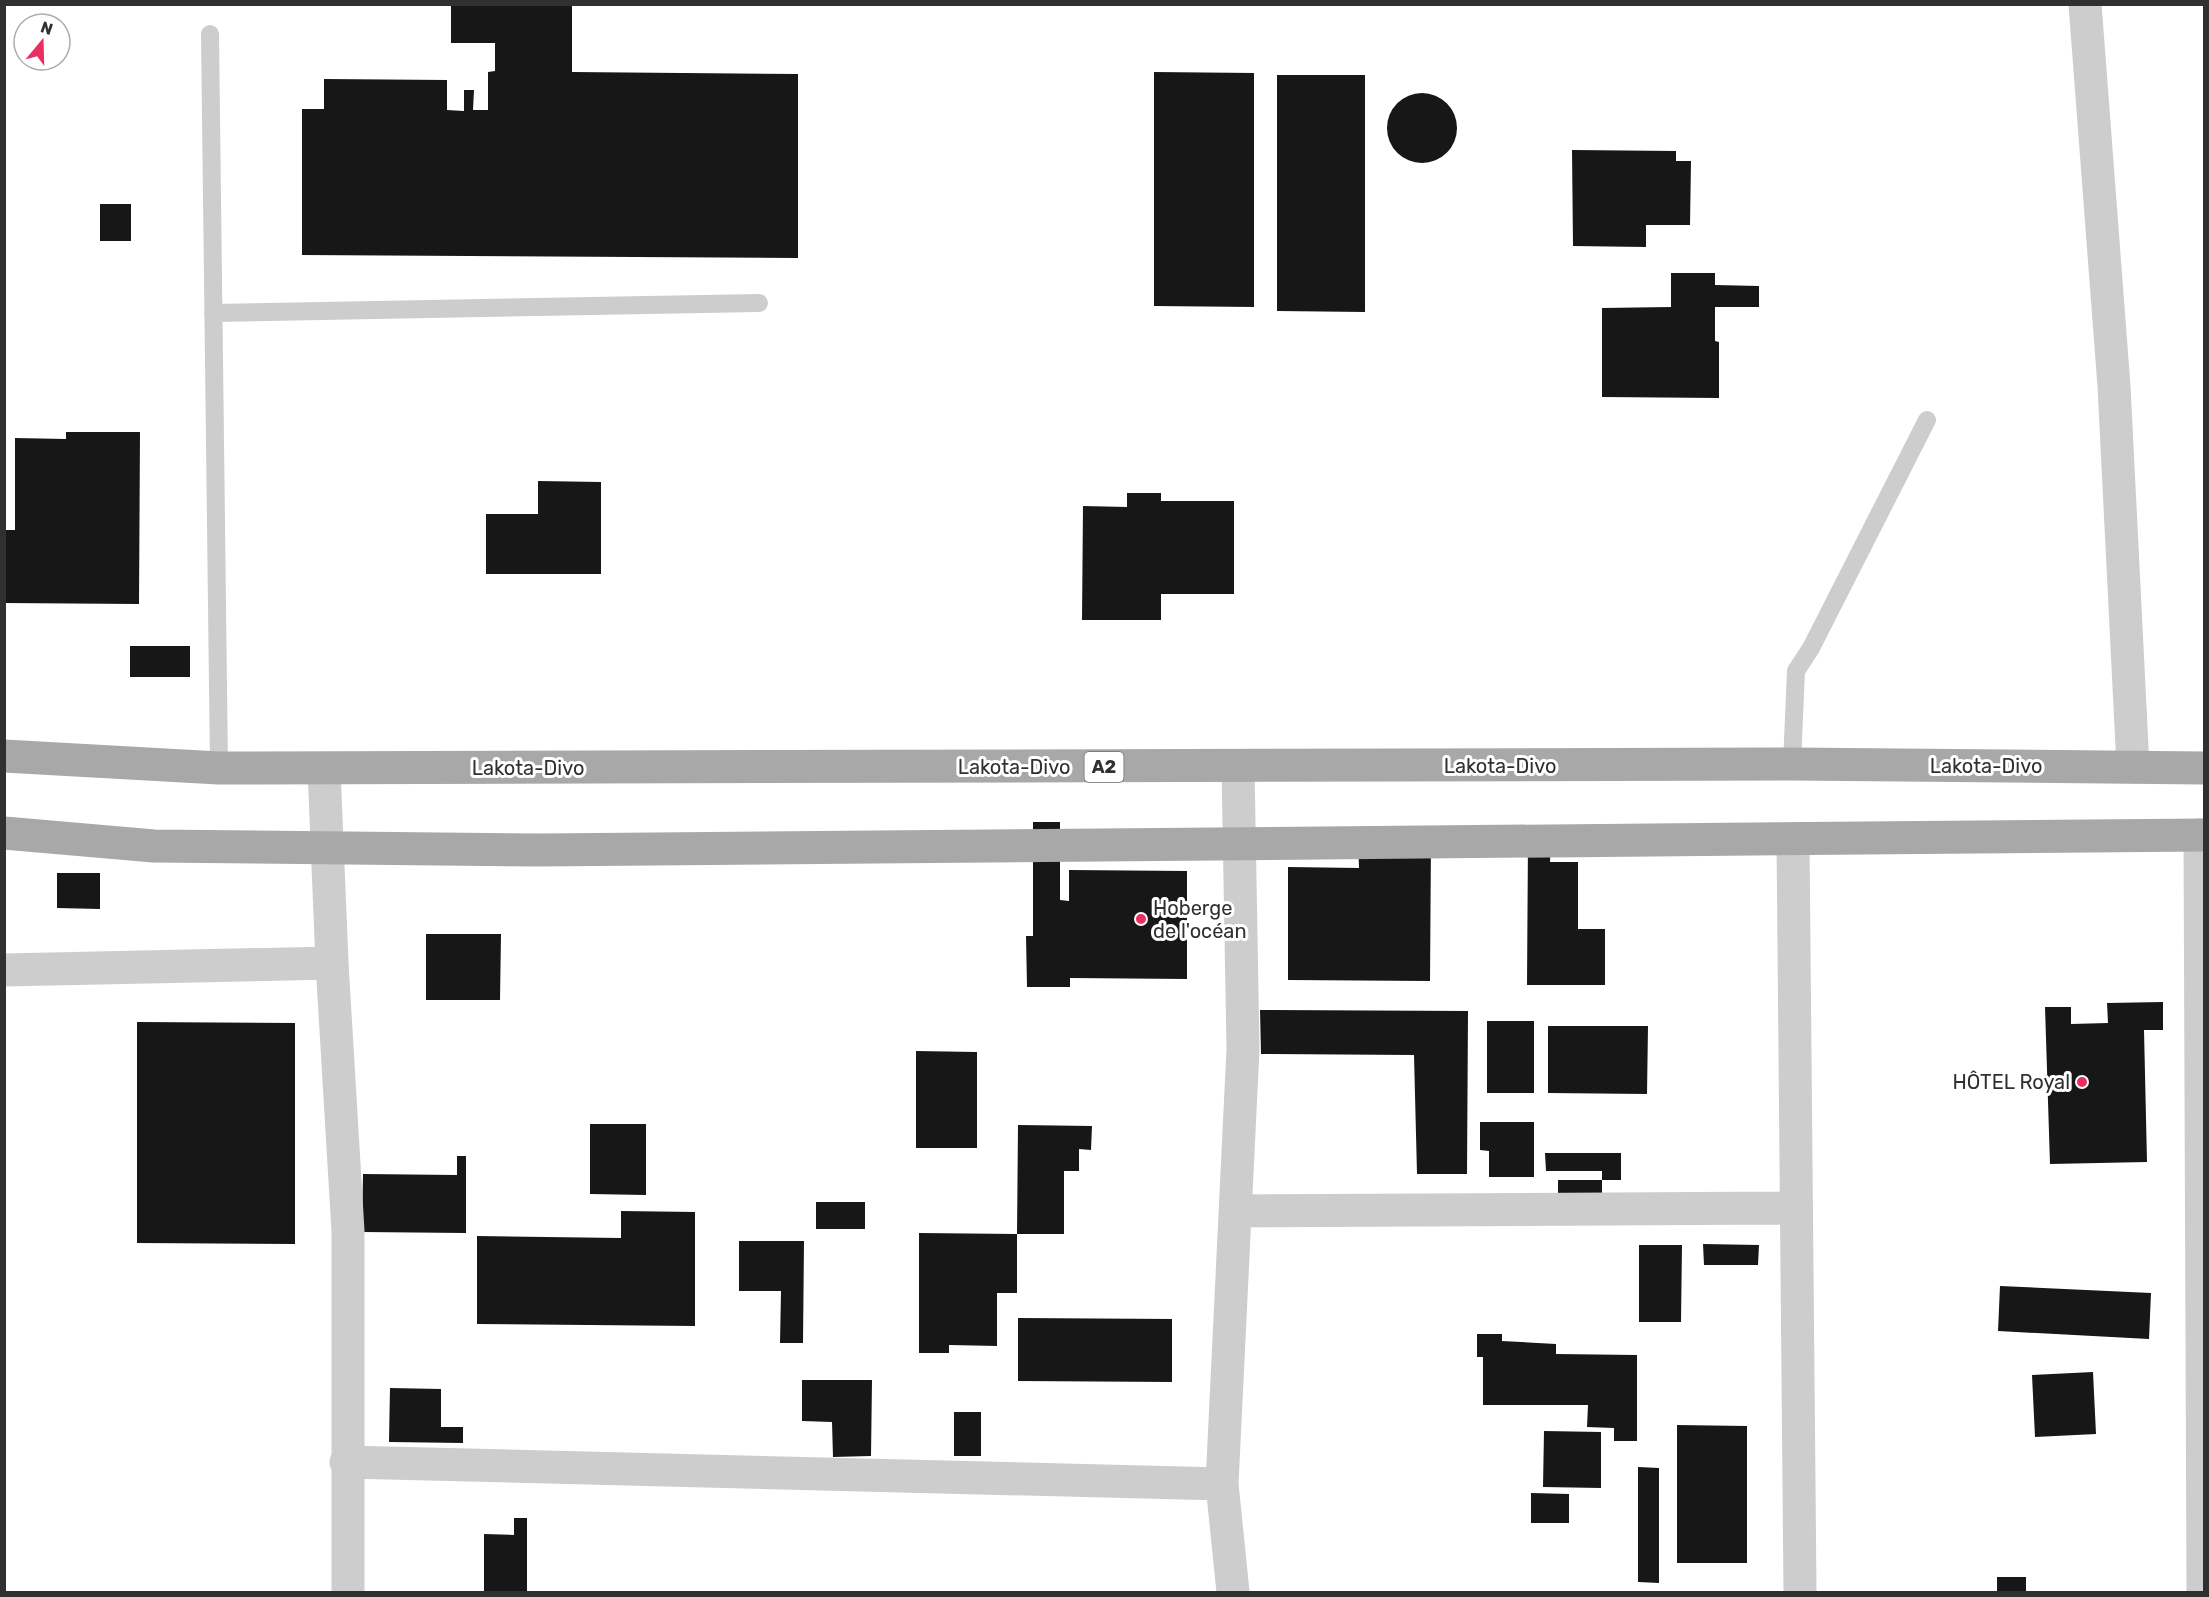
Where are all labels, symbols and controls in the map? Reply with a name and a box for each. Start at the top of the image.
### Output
north arrow [12,12,72,72]
text: N [38,17,55,39]
road number: A2 [1084,752,1124,782]
street label: Lakota-Divo [1444,754,1556,778]
street label: Lakota-Divo [1930,754,2042,778]
street label: Lakota-Divo [958,755,1070,779]
street label: Lakota-Divo [472,756,584,780]
place label: Hoberge de l'océan [1153,896,1247,943]
marker: Hoberge de l'océan [1134,912,1148,926]
place label: HÔTEL Royal [1953,1070,2070,1094]
marker: HÔTEL Royal [2075,1075,2089,1089]

